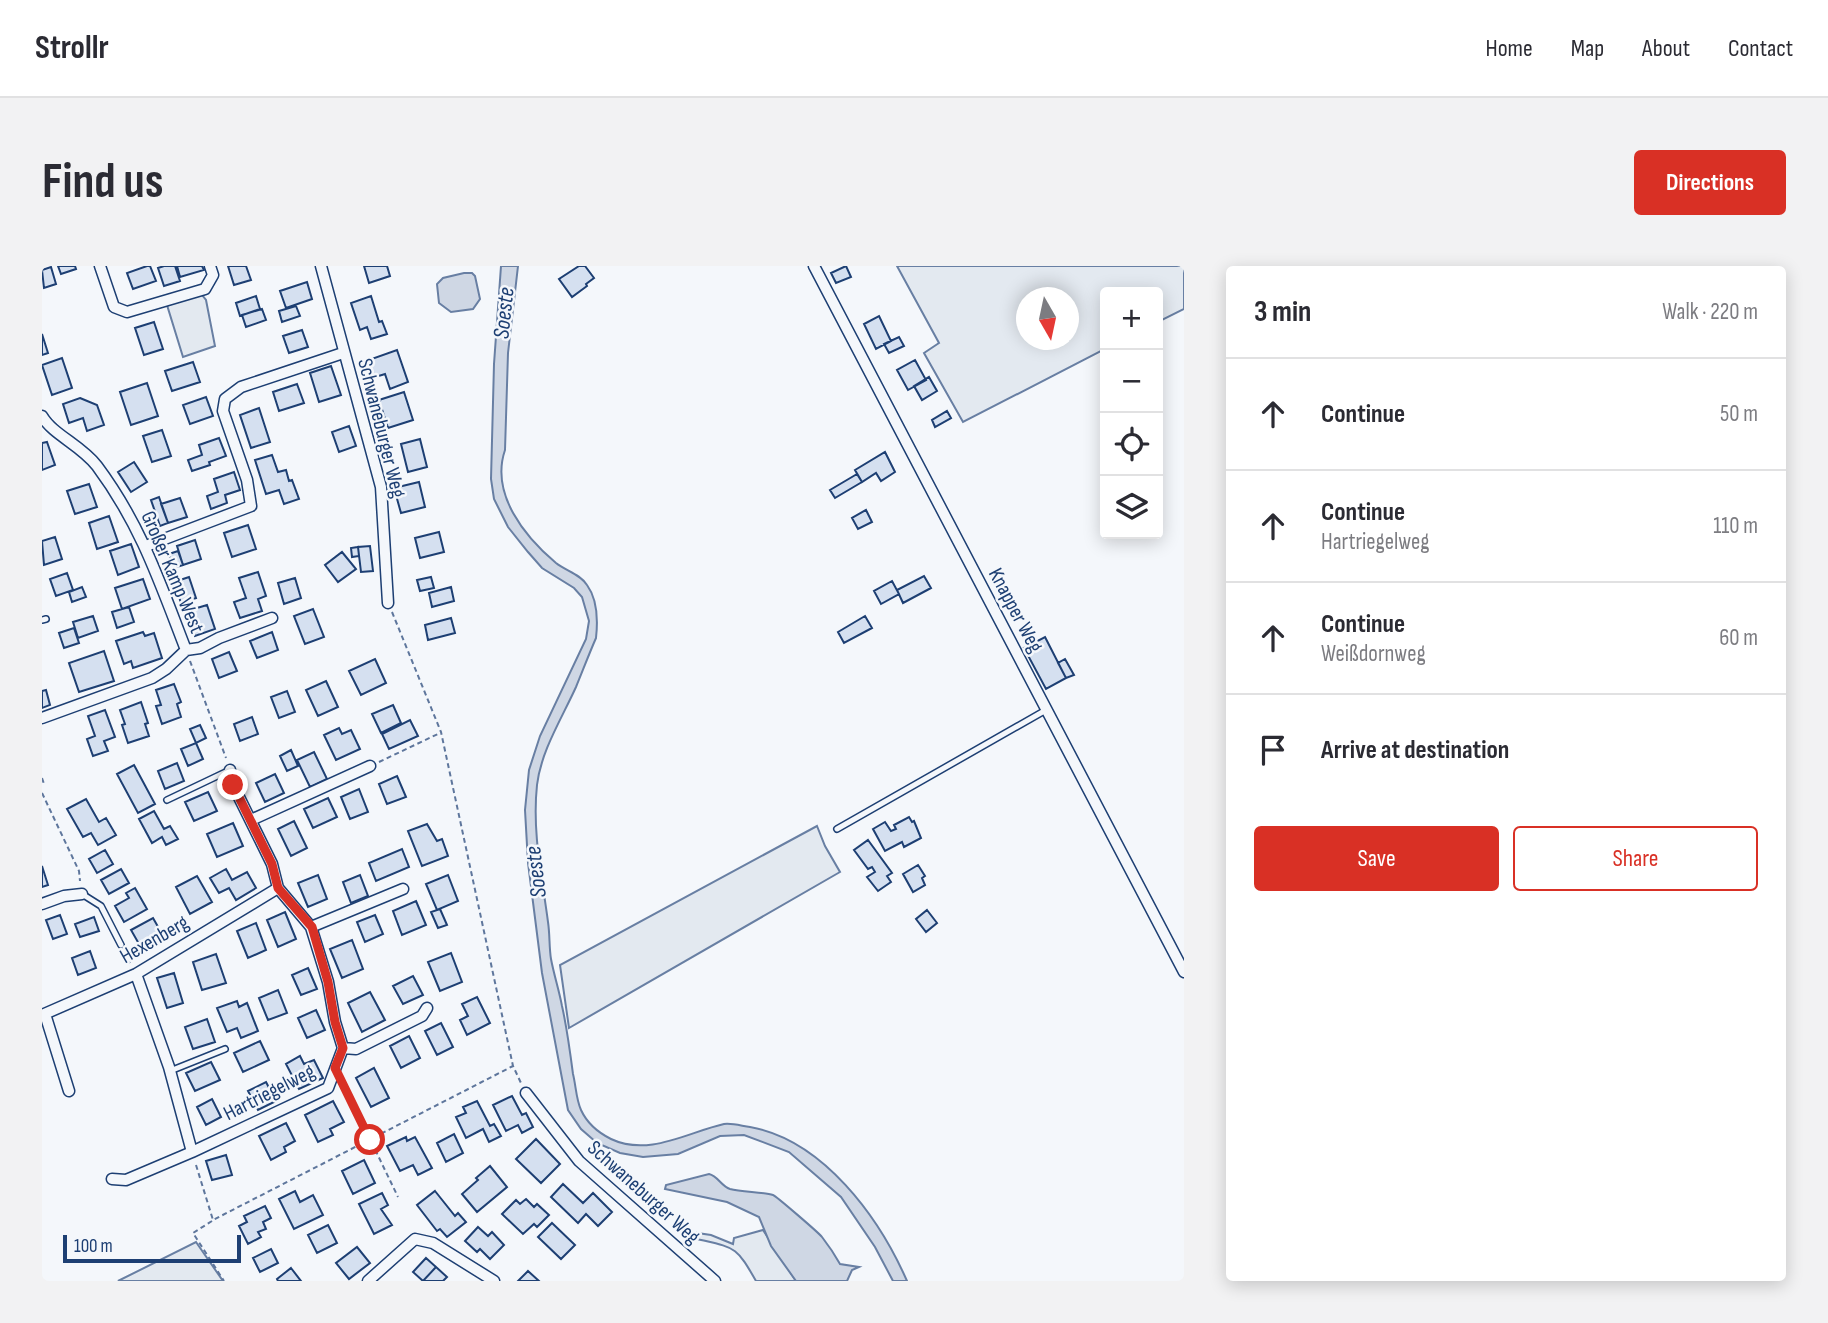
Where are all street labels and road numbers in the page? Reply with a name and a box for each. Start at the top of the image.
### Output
street label: Schwaneburger Weg [352,356,411,500]
street label: Großer Kamp West [136,507,209,637]
street label: Knapper Weg [983,564,1048,657]
street label: Hexenberg [116,910,193,969]
street label: Hartriegelweg [219,1059,319,1126]
street label: Schwaneburger Weg [582,1135,705,1249]

